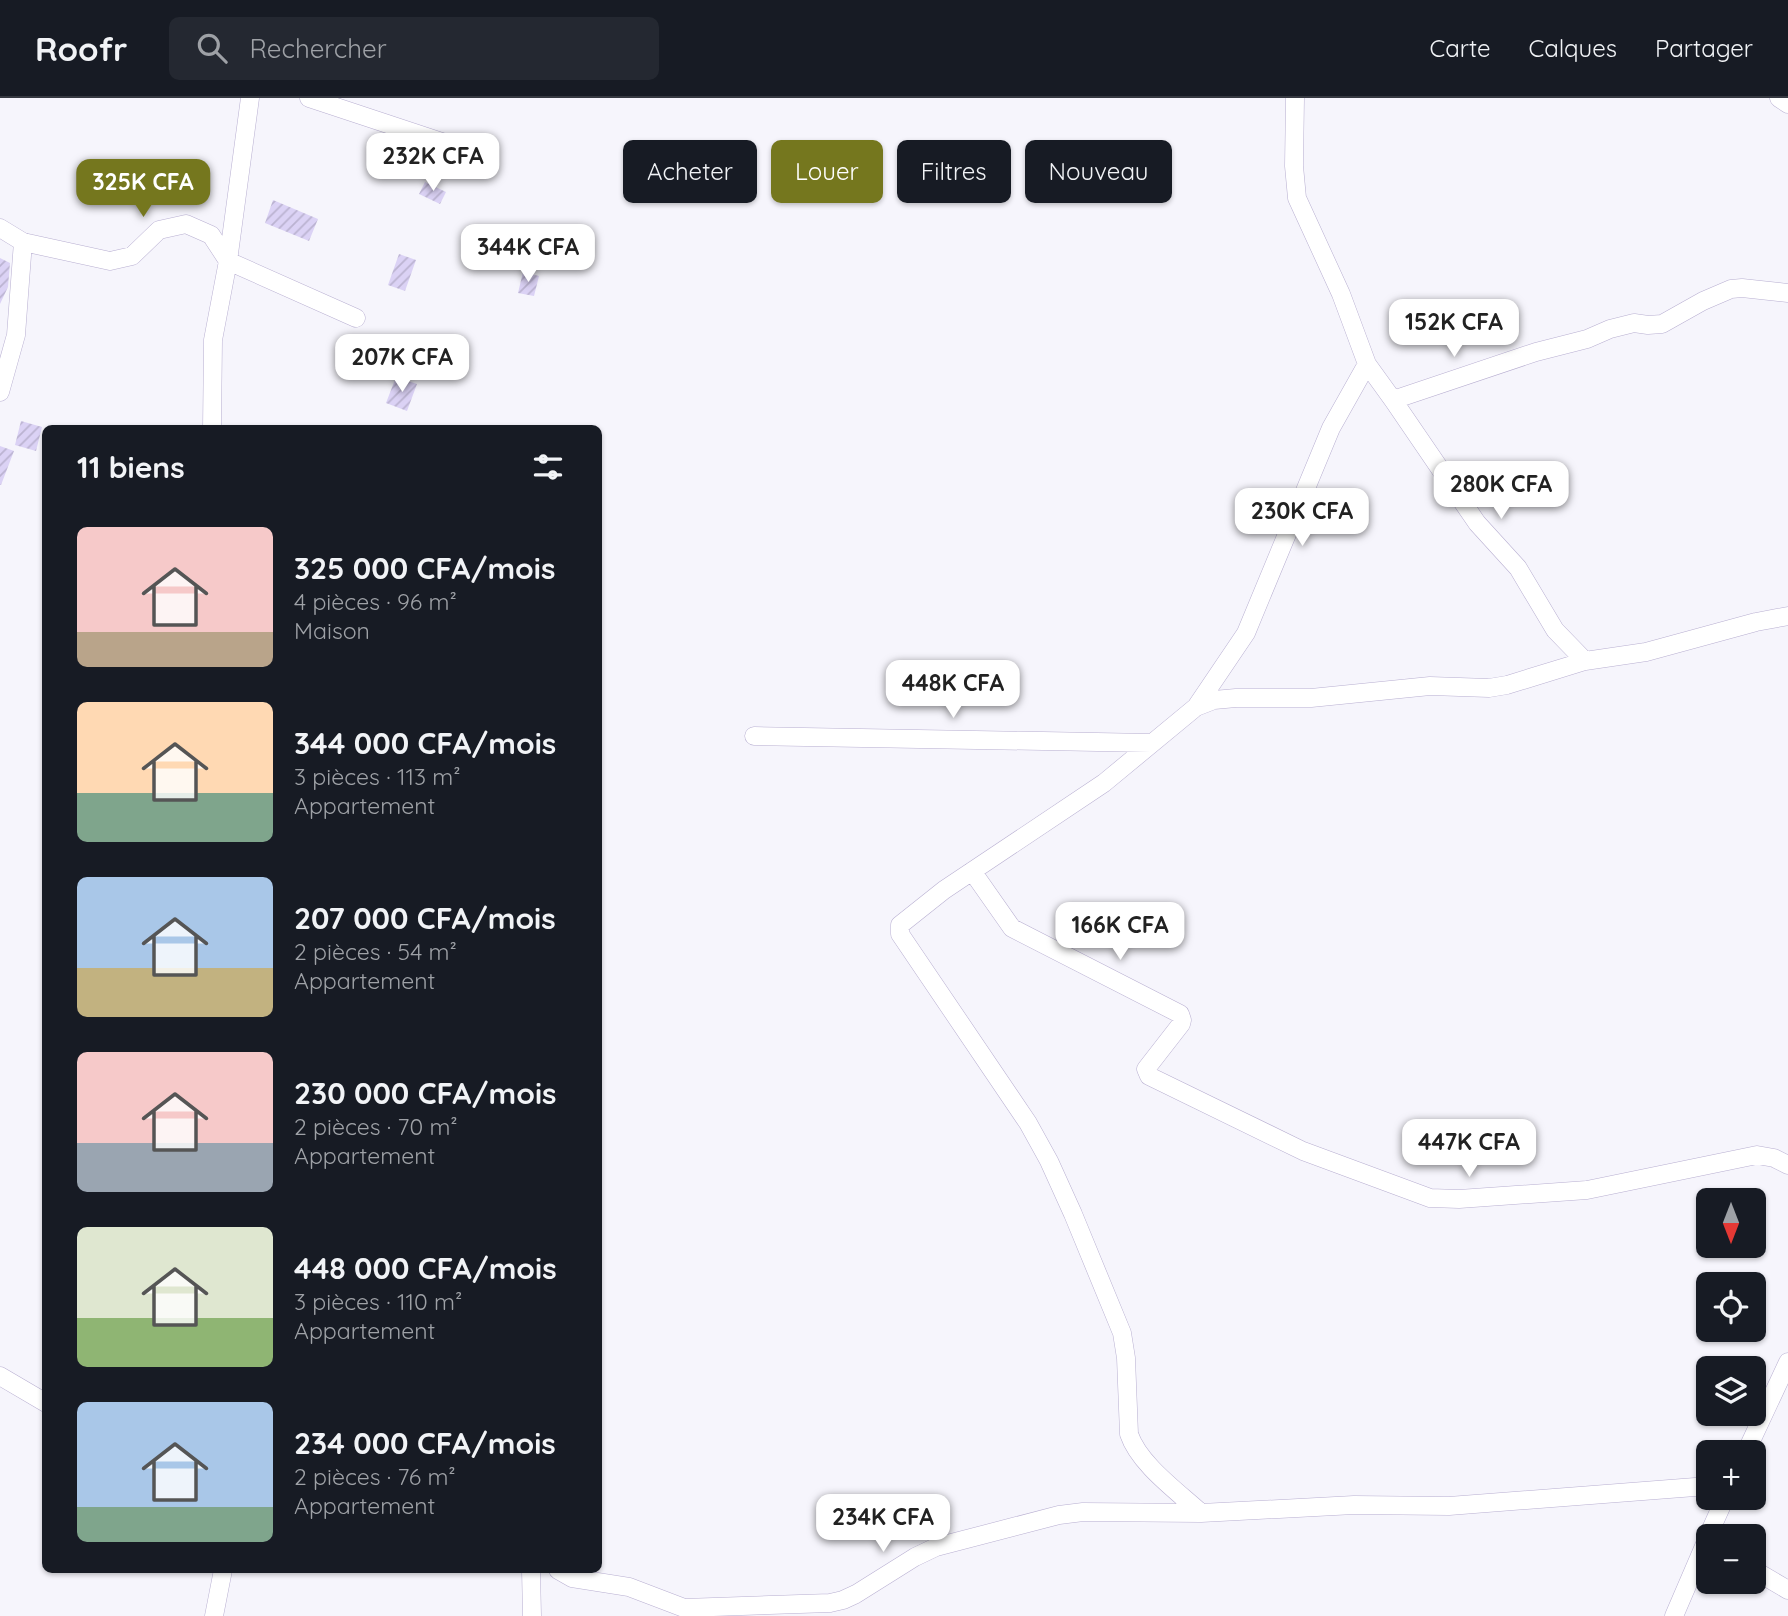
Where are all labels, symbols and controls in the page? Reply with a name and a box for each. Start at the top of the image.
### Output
search box [169,17,659,80]
text: Roofr [35,28,127,69]
icon: search [193,29,231,67]
text: Rechercher [249,32,387,65]
text: Carte [1429,33,1491,63]
text: Calques [1529,33,1617,63]
text: Partager [1655,33,1753,63]
pin: 232K CFA [361,134,505,193]
chip: Acheter [623,140,757,203]
chip: Louer [771,140,883,203]
chip: Filtres [897,140,1011,203]
chip: Nouveau [1025,140,1172,203]
text: 232K CFA [382,141,484,170]
pin: 325K CFA [71,159,215,219]
text: 325K CFA [92,167,194,196]
pin: 344K CFA [456,225,600,284]
text: 344K CFA [477,232,579,261]
pin: 152K CFA [1382,300,1526,359]
text: 152K CFA [1405,307,1503,336]
pin: 207K CFA [330,334,474,394]
text: 207K CFA [351,342,453,371]
text: 11 biens [77,448,185,486]
icon: filters [529,448,567,486]
pin: 280K CFA [1429,462,1573,521]
text: 280K CFA [1450,469,1552,498]
pin: 230K CFA [1230,489,1374,548]
text: 230K CFA [1251,496,1353,525]
text: 325 000 CFA/mois [294,549,555,587]
icon: home [133,555,217,639]
text: 4 pièces · 96 m² [294,587,457,616]
text: Maison [294,616,370,645]
pin: 448K CFA [881,660,1025,720]
text: 448K CFA [902,668,1004,697]
text: 344 000 CFA/mois [294,724,556,762]
icon: home [133,730,217,814]
text: 3 pièces · 113 m² [294,762,461,791]
text: Appartement [294,791,435,820]
text: 207 000 CFA/mois [294,899,556,937]
pin: 166K CFA [1048,902,1192,962]
icon: home [133,905,217,989]
text: 166K CFA [1071,910,1169,939]
text: 2 pièces · 54 m² [294,937,457,966]
text: Appartement [294,966,435,995]
text: 230 000 CFA/mois [294,1074,557,1112]
icon: home [133,1080,217,1164]
text: 2 pièces · 70 m² [294,1112,458,1141]
pin: 447K CFA [1397,1119,1541,1179]
text: 447K CFA [1418,1127,1520,1156]
text: Appartement [294,1141,435,1170]
north arrow [1696,1188,1766,1258]
map controls [1696,1188,1766,1594]
text: 448 000 CFA/mois [294,1249,557,1287]
icon: home [133,1255,217,1339]
button: locate [1696,1272,1766,1342]
text: 3 pièces · 110 m² [294,1287,462,1316]
text: Appartement [294,1316,435,1345]
button: layers [1696,1356,1766,1426]
text: 234 000 CFA/mois [294,1424,556,1462]
icon: home [133,1430,217,1514]
button: + [1696,1440,1766,1510]
text: 2 pièces · 76 m² [294,1462,456,1491]
text: Appartement [294,1491,435,1520]
pin: 234K CFA [811,1494,955,1554]
text: 234K CFA [832,1502,934,1531]
button: − [1696,1524,1766,1594]

